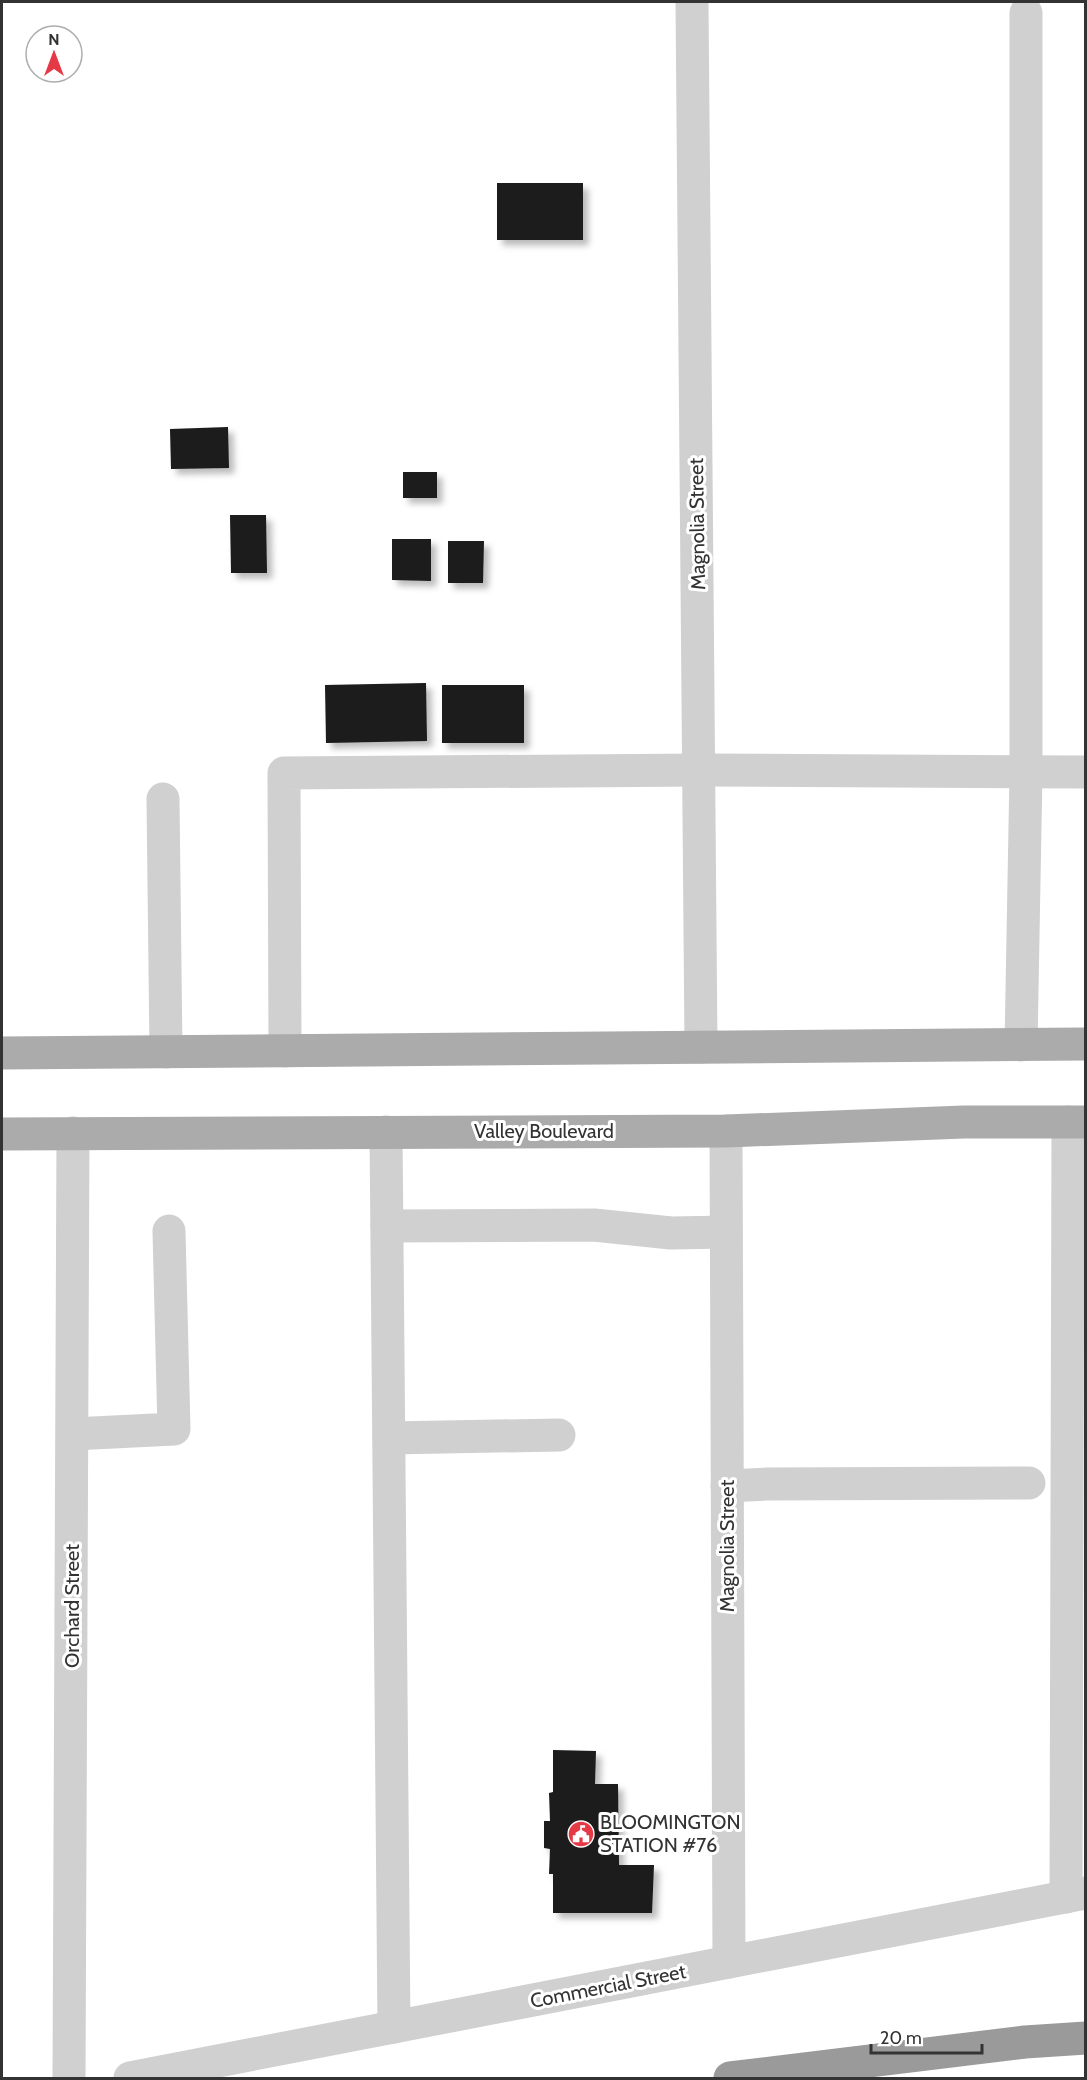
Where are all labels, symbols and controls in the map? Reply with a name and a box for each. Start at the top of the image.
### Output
north arrow [24,24,84,84]
text: N [48,30,60,49]
street label: Magnolia Street [684,457,710,590]
street label: Valley Boulevard [474,1119,614,1143]
street label: Magnolia Street [715,1480,739,1612]
street label: Orchard Street [60,1544,84,1668]
place label: BLOOMINGTON STATION #76 [600,1810,741,1857]
public building icon: BLOOMINGTON STATION #76 [566,1819,596,1849]
street label: Commercial Street [528,1959,688,2013]
scale bar [871,2017,982,2055]
text: 20 m [880,2027,922,2049]

